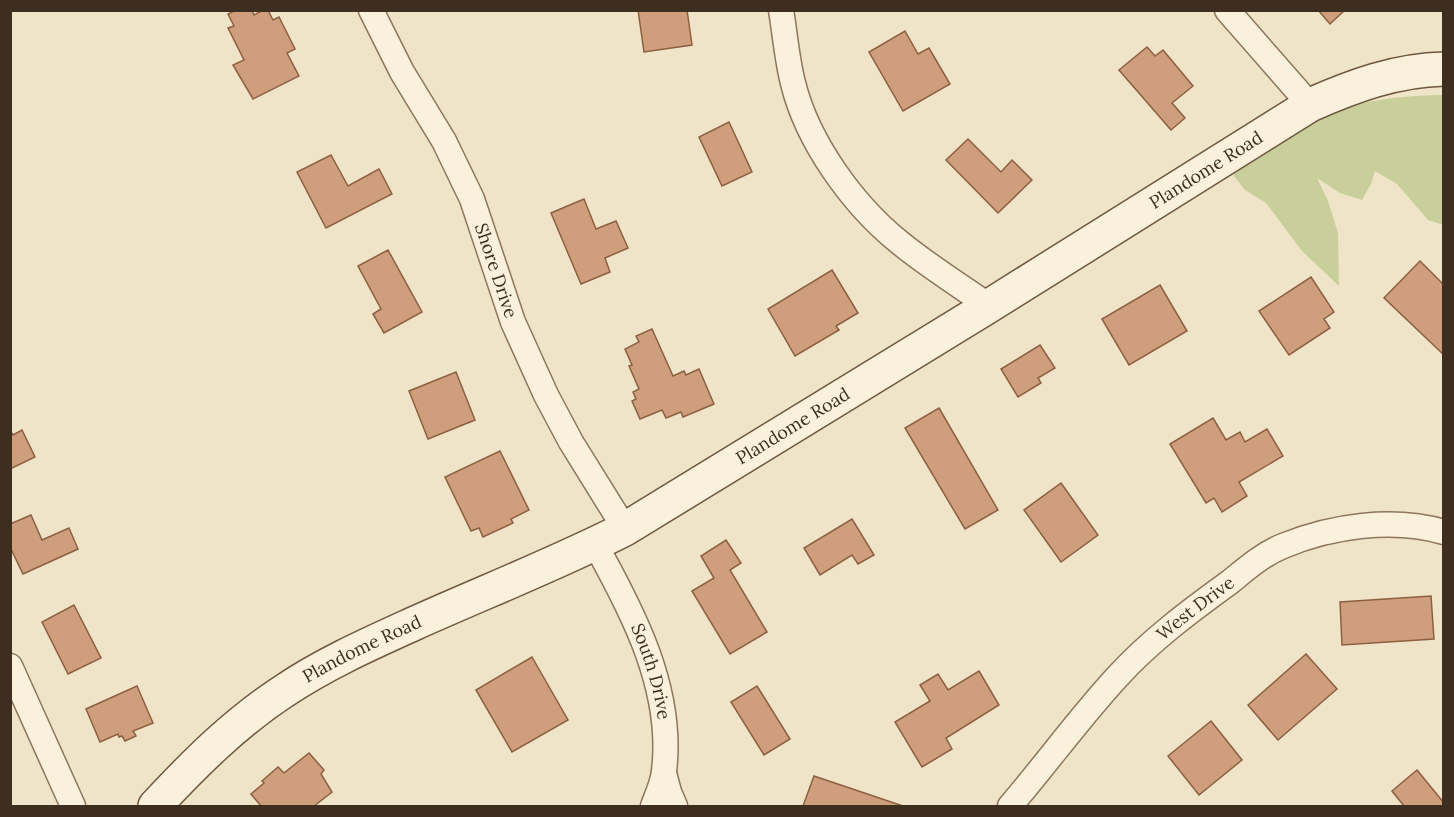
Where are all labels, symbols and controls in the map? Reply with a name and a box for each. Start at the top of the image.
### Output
street label: Plandome Road [1145,125,1267,214]
street label: Shore Drive [470,220,523,321]
street label: Plandome Road [731,382,854,469]
street label: West Drive [1151,571,1239,645]
street label: Plandome Road [298,610,425,688]
street label: South Drive [626,620,676,721]

